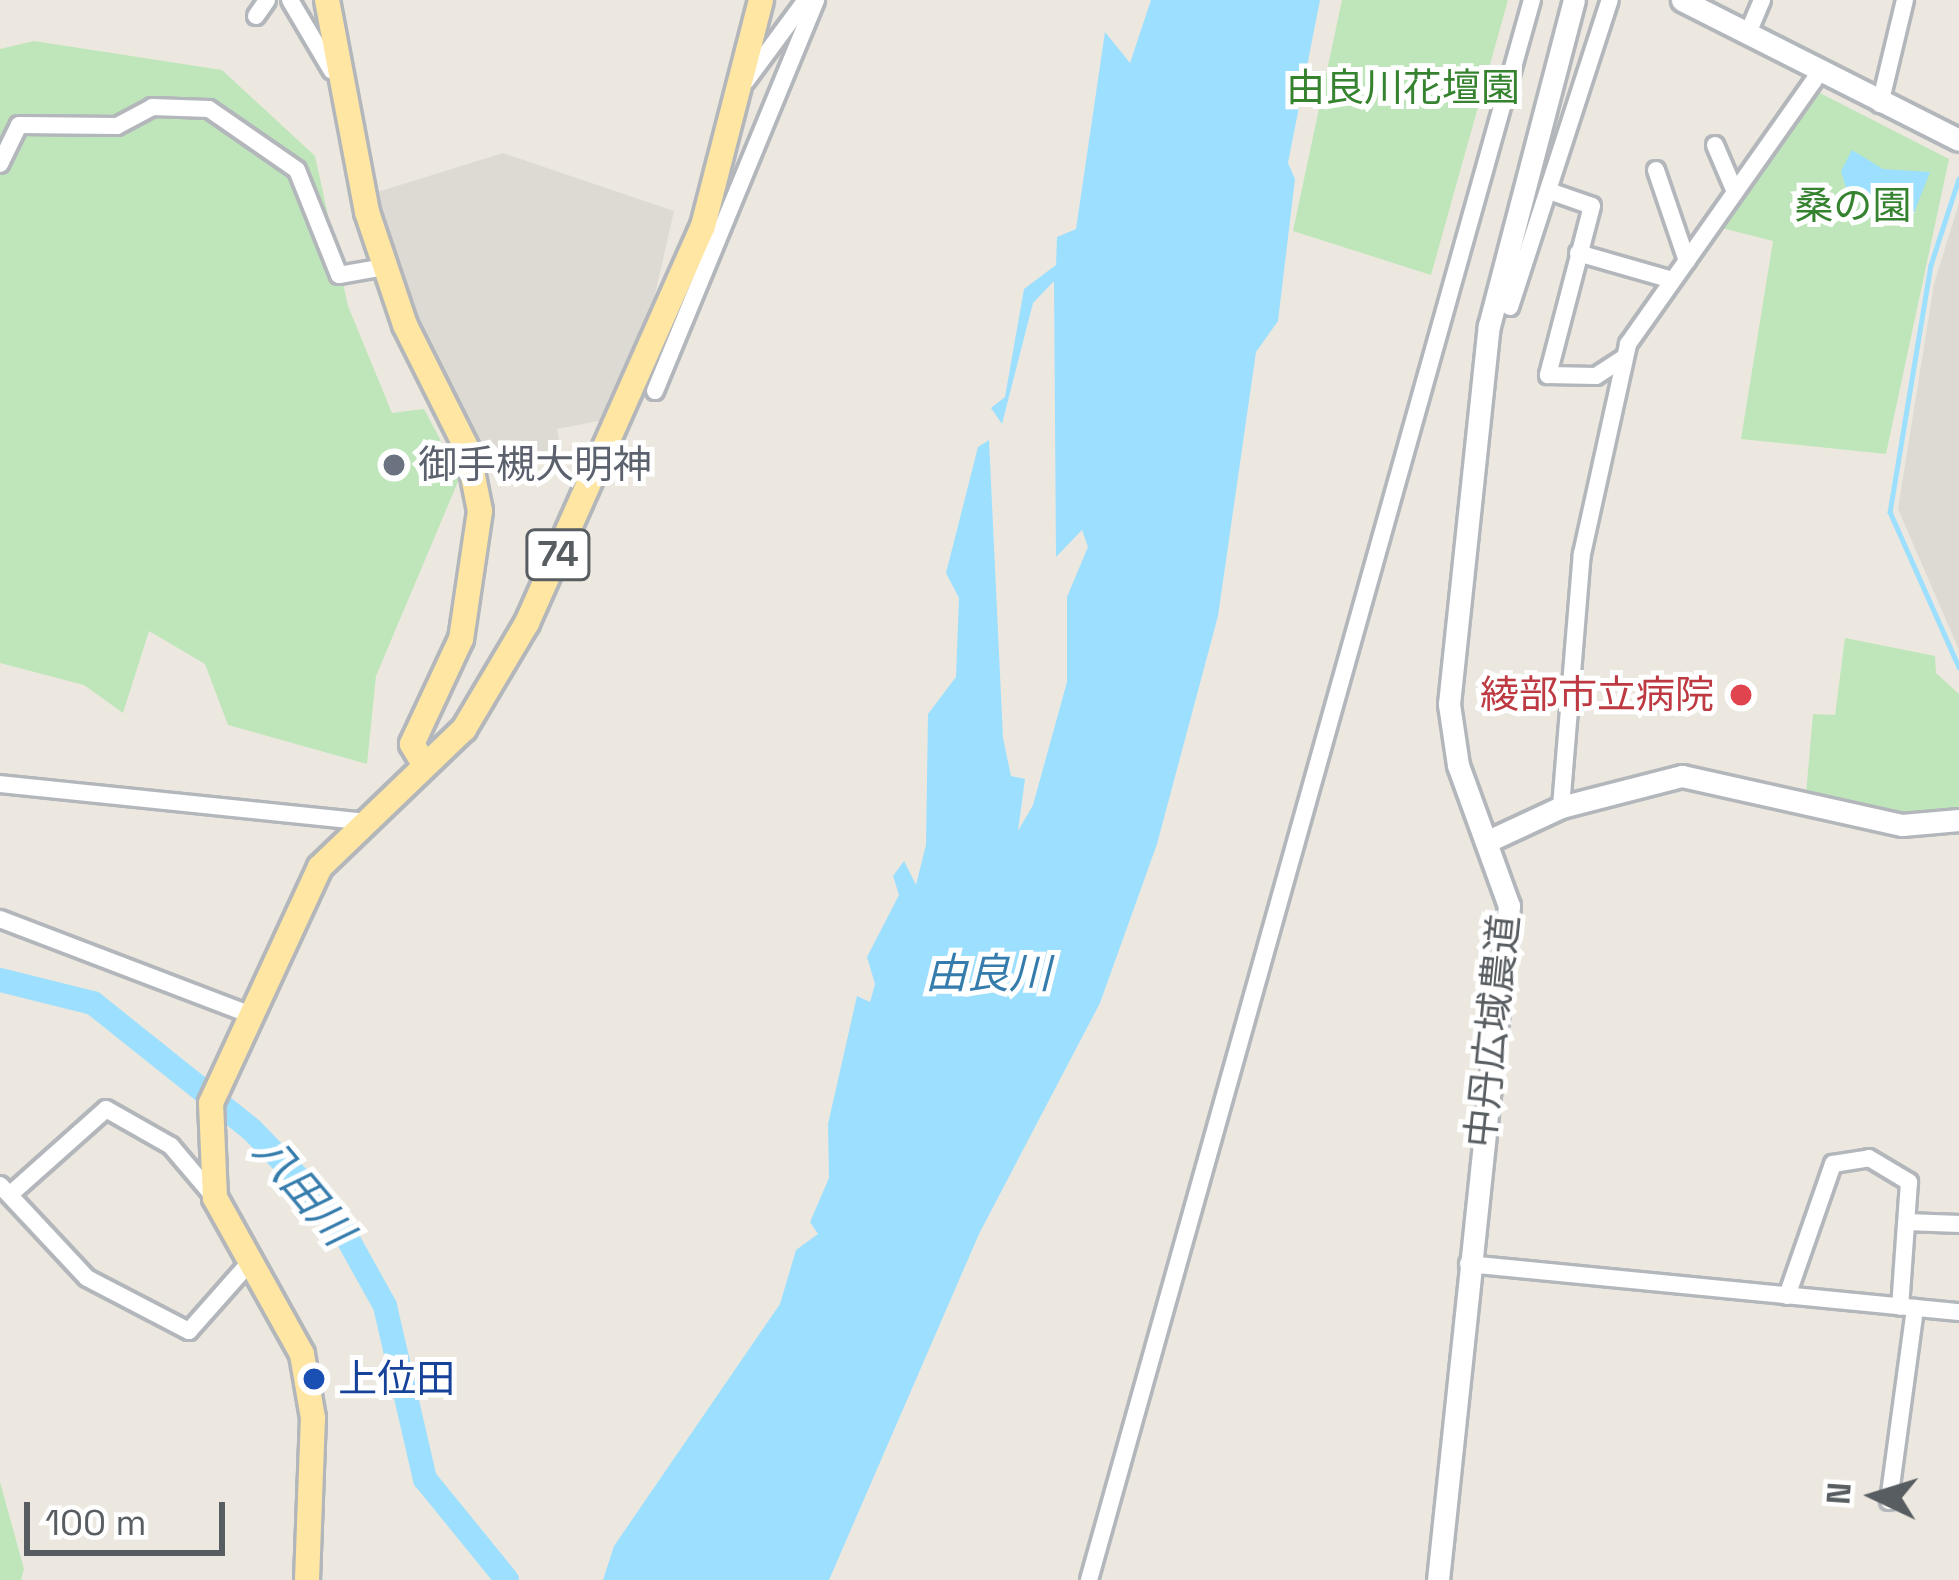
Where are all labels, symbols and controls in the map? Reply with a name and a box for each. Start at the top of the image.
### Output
park label: 由良川花壇園 [1286,65,1520,111]
park label: 桑の園 [1795,183,1911,229]
place label: 御手槻大明神 [418,442,652,488]
marker: 御手槻大明神 [381,452,407,478]
road number: 74 [525,525,591,585]
place label: 綾部市立病院 [1480,672,1714,718]
marker: 綾部市立病院 [1725,679,1757,711]
street label: 中丹広域農道 [1457,912,1529,1150]
water label: 由良川 [925,949,1051,999]
water label: 八田川 [243,1127,363,1255]
place label: 上位田 [338,1356,455,1402]
marker: 上位田 [301,1366,327,1392]
north arrow [1815,1436,1935,1556]
scale bar [30,1478,231,1552]
text: N [1817,1481,1861,1506]
text: 100 m [45,1500,146,1546]

